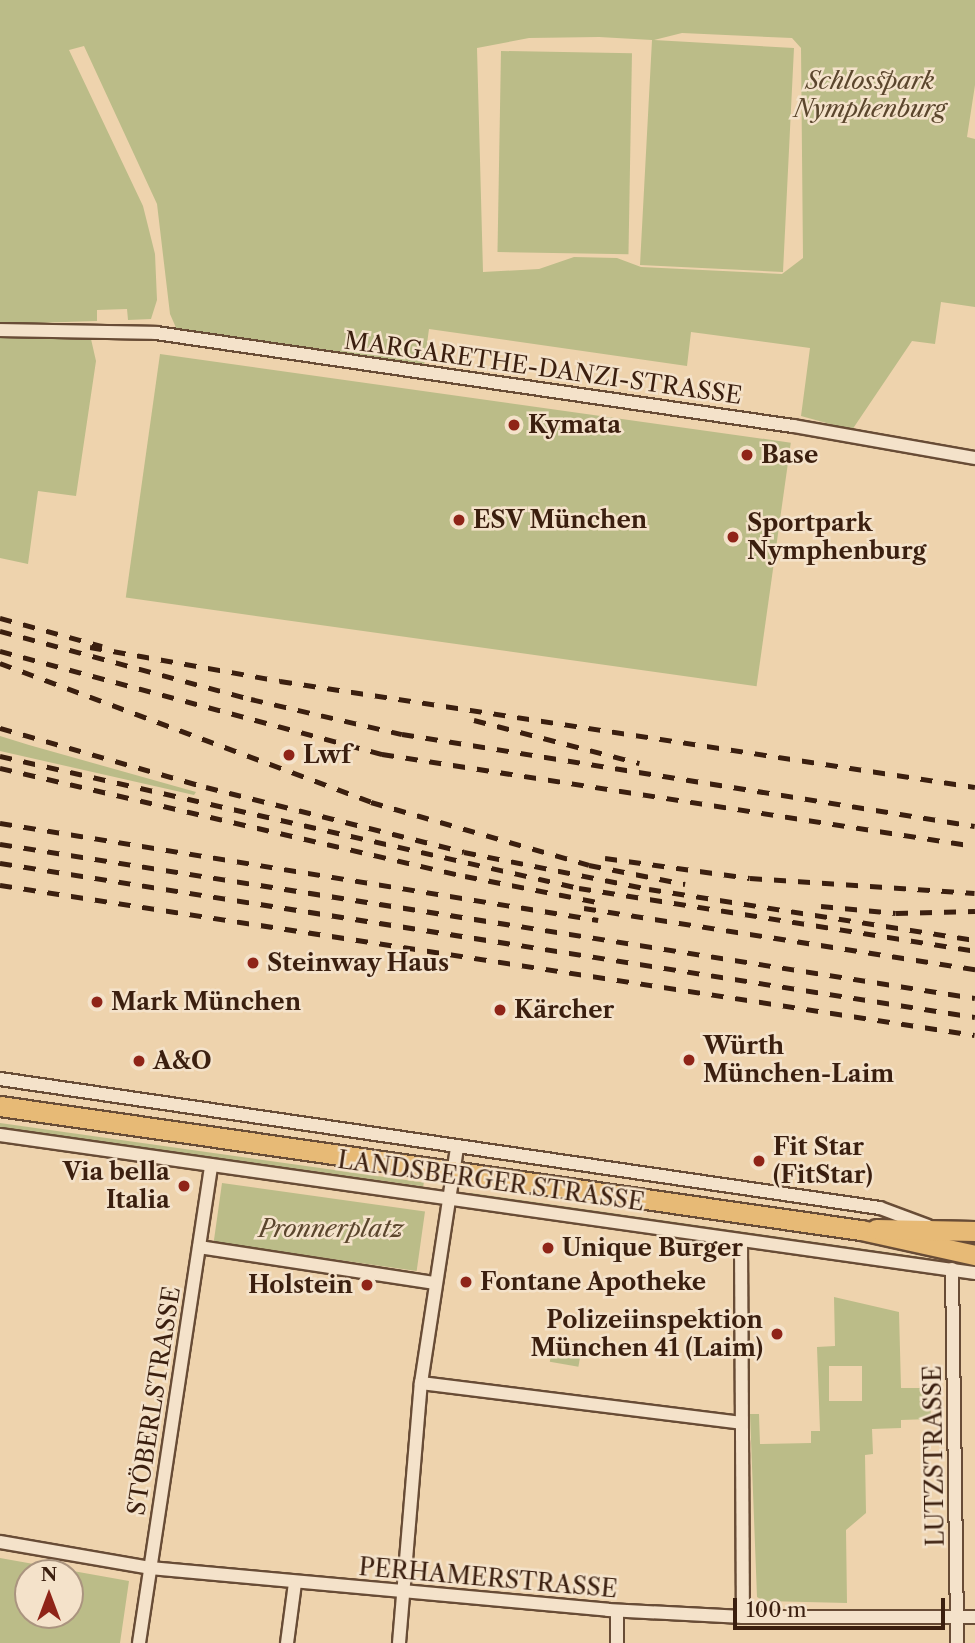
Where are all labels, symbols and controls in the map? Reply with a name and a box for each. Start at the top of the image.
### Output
park label: Schlosspark Nymphenburg [794,67,946,123]
street label: MARGARETHE-DANZI-STRASSE [342,326,744,410]
place label: Kymata [528,411,621,439]
marker: Kymata [506,417,522,433]
place label: Base [761,441,818,469]
marker: Base [739,447,755,463]
place label: ESV München [473,506,648,534]
place label: Sportpark Nymphenburg [747,509,926,565]
marker: ESV München [451,512,467,528]
marker: Sportpark Nymphenburg [725,529,741,545]
place label: Lwf [303,741,351,769]
marker: Lwf [281,747,297,763]
place label: Steinway Haus [267,949,450,977]
marker: Steinway Haus [245,955,261,971]
place label: Mark München [111,988,302,1016]
marker: Mark München [89,994,105,1010]
place label: Kärcher [514,996,614,1024]
marker: Kärcher [492,1002,508,1018]
place label: Würth München-Laim [703,1032,894,1088]
place label: A&O [153,1047,212,1075]
marker: Würth München-Laim [681,1052,697,1068]
marker: A&O [131,1053,147,1069]
place label: Fit Star (FitStar) [773,1133,873,1189]
street label: LANDSBERGER STRASSE [335,1145,647,1217]
marker: Fit Star (FitStar) [751,1153,767,1169]
place label: Via bella Italia [62,1158,170,1214]
marker: Via bella Italia [176,1178,192,1194]
park label: Pronnerplatz [259,1215,403,1243]
place label: Unique Burger [562,1234,743,1262]
marker: Unique Burger [540,1240,556,1256]
place label: Fontane Apotheke [480,1268,707,1296]
place label: Holstein [248,1271,353,1299]
marker: Fontane Apotheke [458,1274,474,1290]
marker: Holstein [359,1277,375,1293]
street label: STÖBERLSTRASSE [122,1284,186,1518]
place label: Polizeiinspektion München 41 (Laim) [531,1306,763,1362]
marker: Polizeiinspektion München 41 (Laim) [769,1326,785,1342]
street label: LUTZSTRASSE [918,1365,950,1547]
street label: PERHAMERSTRASSE [358,1552,618,1604]
north arrow [14,1559,84,1629]
text: N [41,1563,57,1586]
scale bar [737,1584,949,1628]
text: 100 m [746,1597,807,1622]

